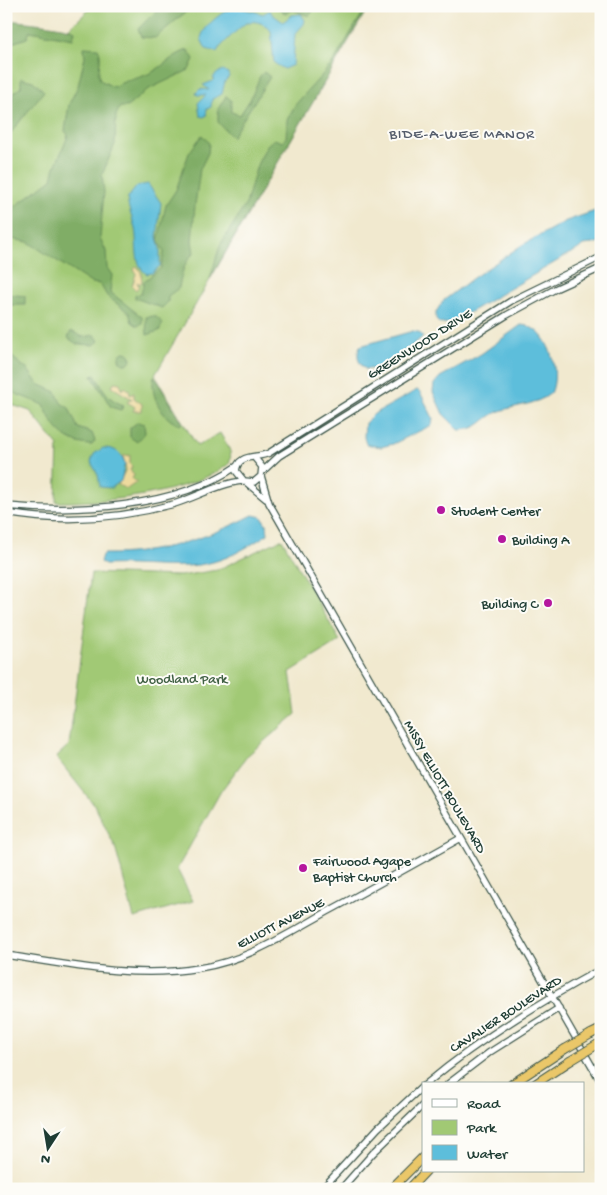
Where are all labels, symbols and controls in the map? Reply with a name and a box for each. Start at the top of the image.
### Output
district label: BIDE-A-WEE MANOR [388,126,535,144]
street label: GREENWOOD DRIVE [365,305,477,384]
marker: Student Center [435,504,447,516]
place label: Student Center [451,504,541,521]
marker: Building A [496,533,508,545]
place label: Building A [511,533,570,550]
place label: Building C [480,597,539,614]
marker: Building C [542,597,554,609]
park label: Woodland Park [137,672,229,689]
street label: MISSY ELLIOTT BOULEVARD [399,718,489,858]
place label: Fairwood Agape Baptist Church [312,854,412,887]
marker: Fairwood Agape Baptist Church [297,862,309,874]
street label: ELLIOTT AVENUE [235,894,329,953]
street label: CAVALIER BOULEVARD [447,972,566,1058]
legend [422,1082,584,1172]
text: Road [467,1096,501,1114]
text: Park [466,1120,497,1138]
north arrow [22,1122,72,1172]
text: Water [467,1146,509,1164]
text: N [40,1149,52,1168]

